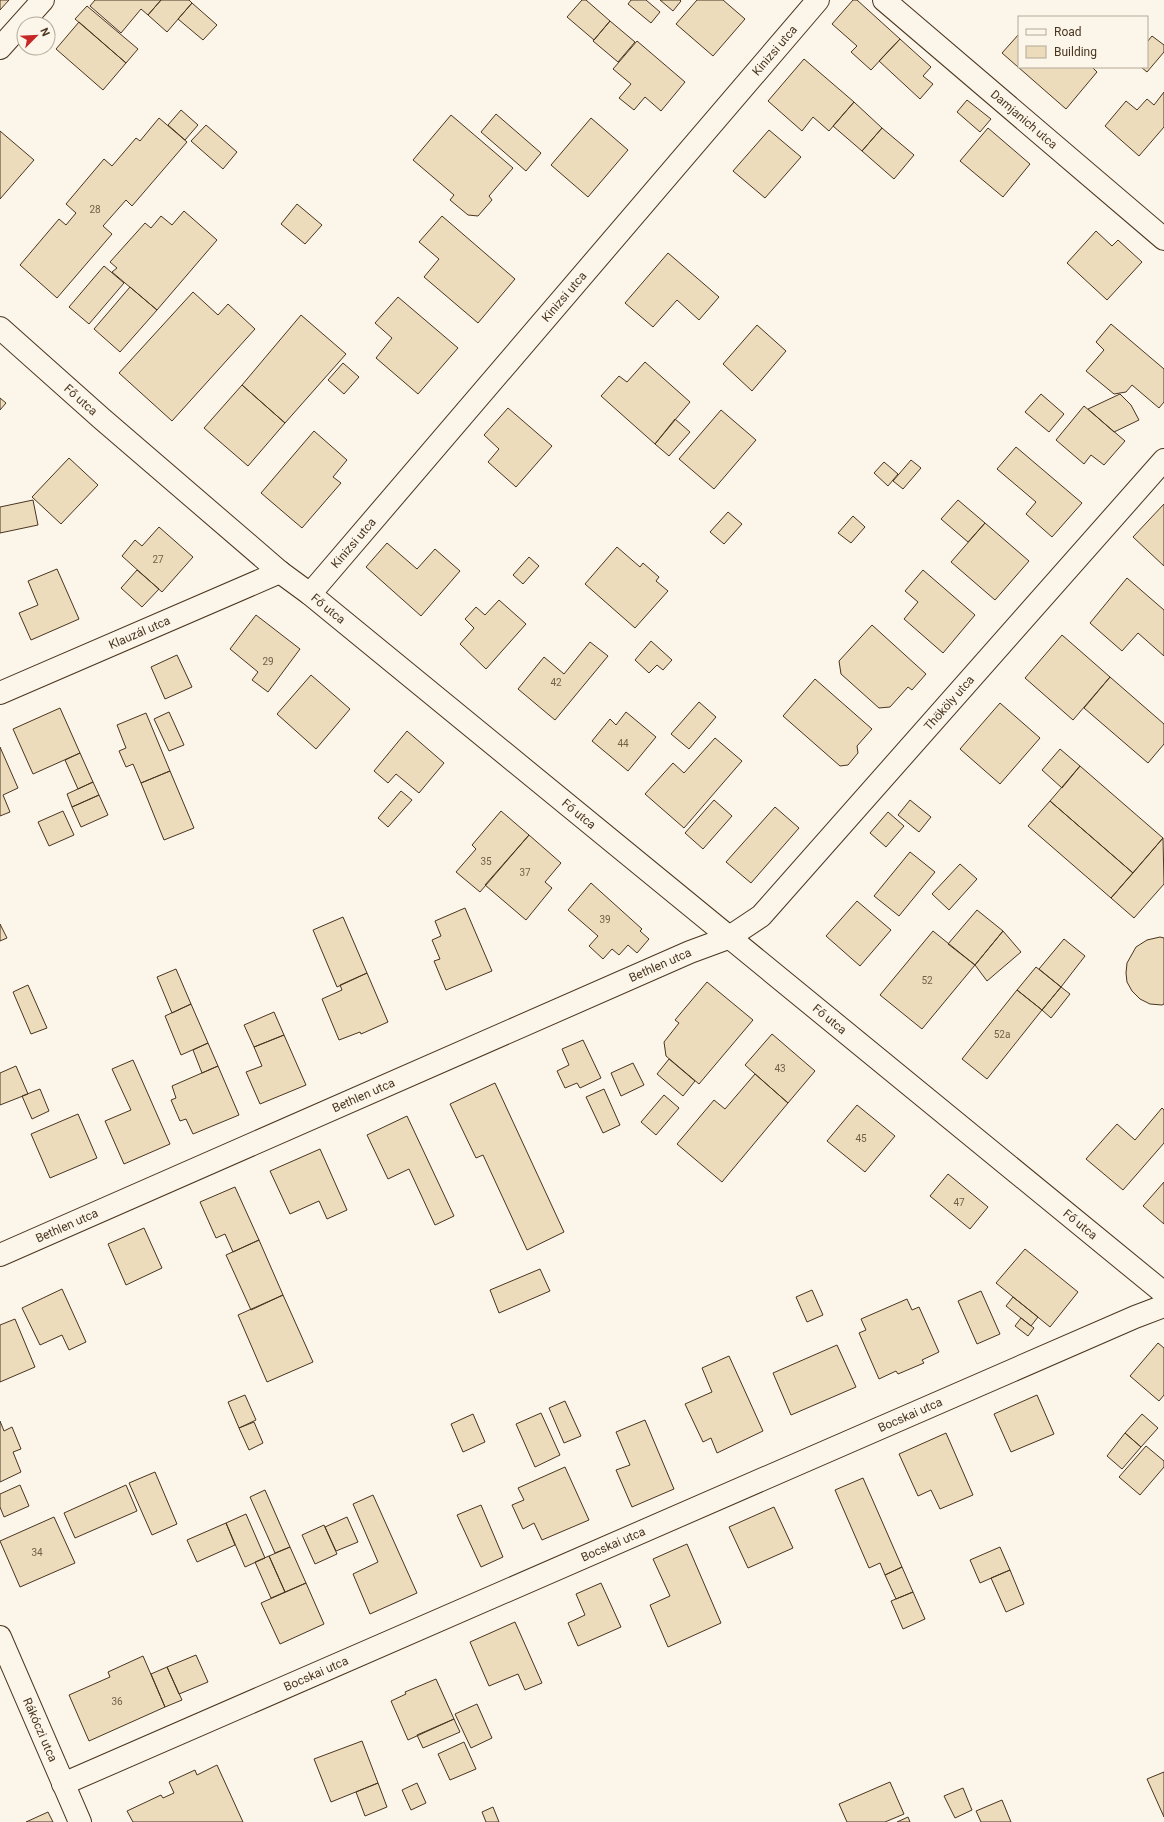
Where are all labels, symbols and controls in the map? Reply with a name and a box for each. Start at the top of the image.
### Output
north arrow [16,16,56,56]
legend [1018,16,1148,68]
street label: Kinizsi utca [749,23,800,79]
text: Road [1054,25,1082,39]
text: N [37,26,52,39]
text: Building [1054,45,1097,59]
street label: Damjanich utca [988,87,1060,152]
house number: 28 [89,204,101,215]
street label: Kinizsi utca [539,269,589,325]
street label: Fő utca [61,381,100,418]
street label: Kinizsi utca [328,515,379,571]
house number: 27 [152,554,164,565]
street label: Fő utca [308,591,348,627]
street label: Klauzál utca [107,613,172,652]
house number: 29 [262,656,274,667]
street label: Thököly utca [921,673,977,733]
house number: 42 [550,677,562,688]
house number: 44 [617,738,629,749]
street label: Fő utca [559,796,599,832]
house number: 35 [480,856,492,867]
house number: 37 [519,867,531,878]
house number: 39 [599,914,611,925]
street label: Bethlen utca [627,945,694,985]
house number: 52 [921,975,933,986]
street label: Fő utca [810,1001,849,1037]
house number: 52a [994,1029,1010,1040]
house number: 43 [774,1063,786,1074]
street label: Bethlen utca [330,1076,397,1115]
house number: 45 [855,1133,867,1144]
house number: 47 [953,1197,965,1208]
street label: Bethlen utca [33,1206,100,1245]
street label: Fő utca [1060,1206,1100,1242]
street label: Bocskai utca [876,1395,944,1435]
street label: Bocskai utca [579,1524,647,1565]
house number: 34 [31,1547,43,1558]
street label: Bocskai utca [282,1654,350,1694]
street label: Rákóczi utca [20,1696,60,1764]
house number: 36 [111,1696,123,1707]

